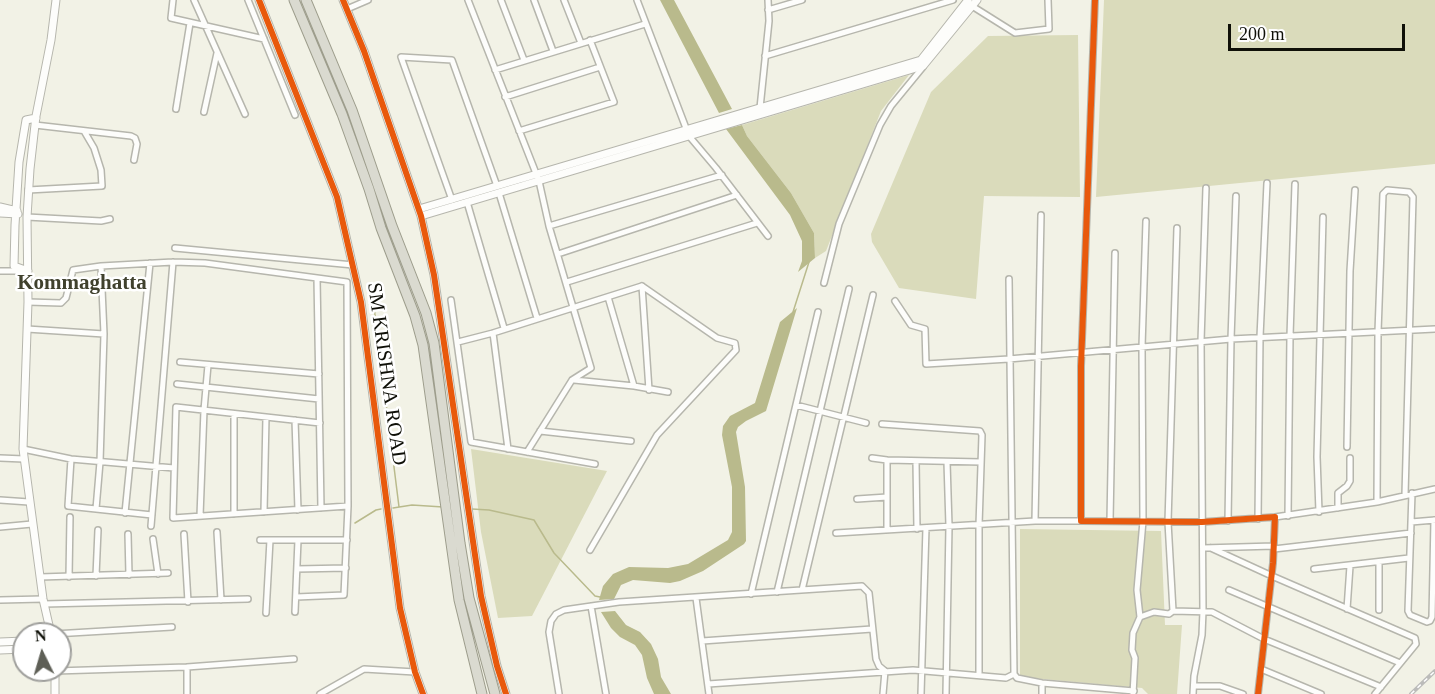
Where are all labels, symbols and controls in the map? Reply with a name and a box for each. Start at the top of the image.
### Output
scale bar [1231,12,1408,50]
text: 200 m [1239,24,1285,44]
district label: Kommaghatta [17,271,147,297]
street label: SM KRISHNA ROAD [361,281,411,467]
north arrow [12,622,72,682]
text: N [34,627,47,645]

